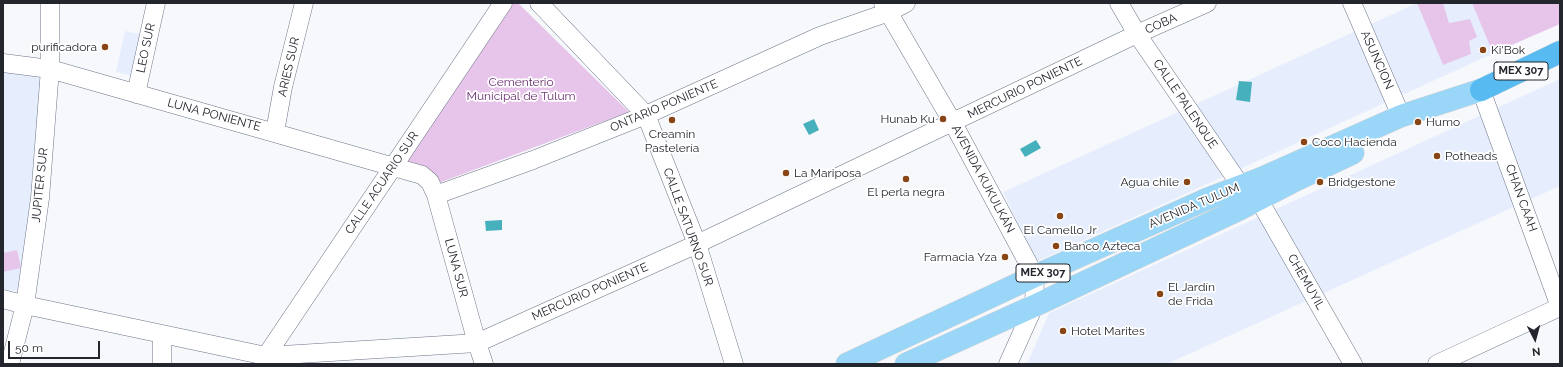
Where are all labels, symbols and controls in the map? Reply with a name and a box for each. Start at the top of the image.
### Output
street label: COBA [1143,11,1179,37]
street label: LEO SUR [134,22,158,74]
street label: ASUNCION [1358,28,1396,92]
street label: ARIES SUR [275,36,303,98]
place label: purificadora [31,40,97,54]
marker: purificadora [100,42,110,52]
place label: Ki'Bok [1491,43,1525,57]
marker: Ki'Bok [1478,45,1488,55]
street label: MERCURIO PONIENTE [965,54,1085,122]
street label: CALLE PALENQUE [1150,57,1220,151]
road number: MEX 307 [1494,62,1548,80]
park label: Cementerio Municipal de Tulum [466,75,576,103]
street label: ONTARIO PONIENTE [608,77,720,135]
street label: LUNA PONIENTE [166,96,262,134]
place label: Hunab Ku [880,112,935,126]
marker: Hunab Ku [938,114,948,124]
marker: Creamin Pastelería [667,115,677,125]
place label: Humo [1426,115,1460,129]
marker: Humo [1413,117,1423,127]
street label: AVENIDA KUKULKÁN [948,123,1018,235]
place label: Creamin Pastelería [645,127,699,155]
street label: CALLE ACUARIO SUR [342,129,422,237]
place label: Coco Hacienda [1312,135,1397,149]
marker: Coco Hacienda [1299,137,1309,147]
street label: JUPITER SUR [29,147,51,223]
place label: Potheads [1445,149,1497,163]
marker: Potheads [1432,151,1442,161]
street label: CHAN CAAH [1502,162,1540,234]
street label: CALLE SATURNO SUR [660,166,716,288]
place label: La Mariposa [794,166,861,180]
marker: La Mariposa [781,168,791,178]
marker: El perla negra [901,174,911,184]
place label: Agua chile [1120,175,1179,189]
place label: Bridgestone [1328,175,1396,189]
marker: Agua chile [1182,177,1192,187]
marker: Bridgestone [1315,177,1325,187]
street label: AVENIDA TULUM [1146,180,1242,232]
place label: El perla negra [867,185,945,199]
marker: El Camello Jr [1055,211,1065,221]
place label: El Camello Jr [1023,223,1097,237]
street label: LUNA SUR [441,237,471,299]
place label: Banco Azteca [1064,239,1140,253]
marker: Banco Azteca [1051,241,1061,251]
place label: Farmacia Yza [924,250,997,264]
marker: Farmacia Yza [1000,252,1010,262]
street label: CHEMUYIL [1284,252,1328,312]
street label: MERCURIO PONIENTE [530,260,650,324]
road number: MEX 307 [1016,264,1070,282]
place label: El Jardín de Frida [1168,280,1215,308]
marker: El Jardín de Frida [1155,289,1165,299]
north arrow [1515,319,1555,359]
place label: Hotel Marites [1071,324,1145,338]
marker: Hotel Marites [1058,326,1068,336]
scale bar [10,333,102,359]
text: 50 m [15,341,43,355]
text: N [1531,345,1541,358]

